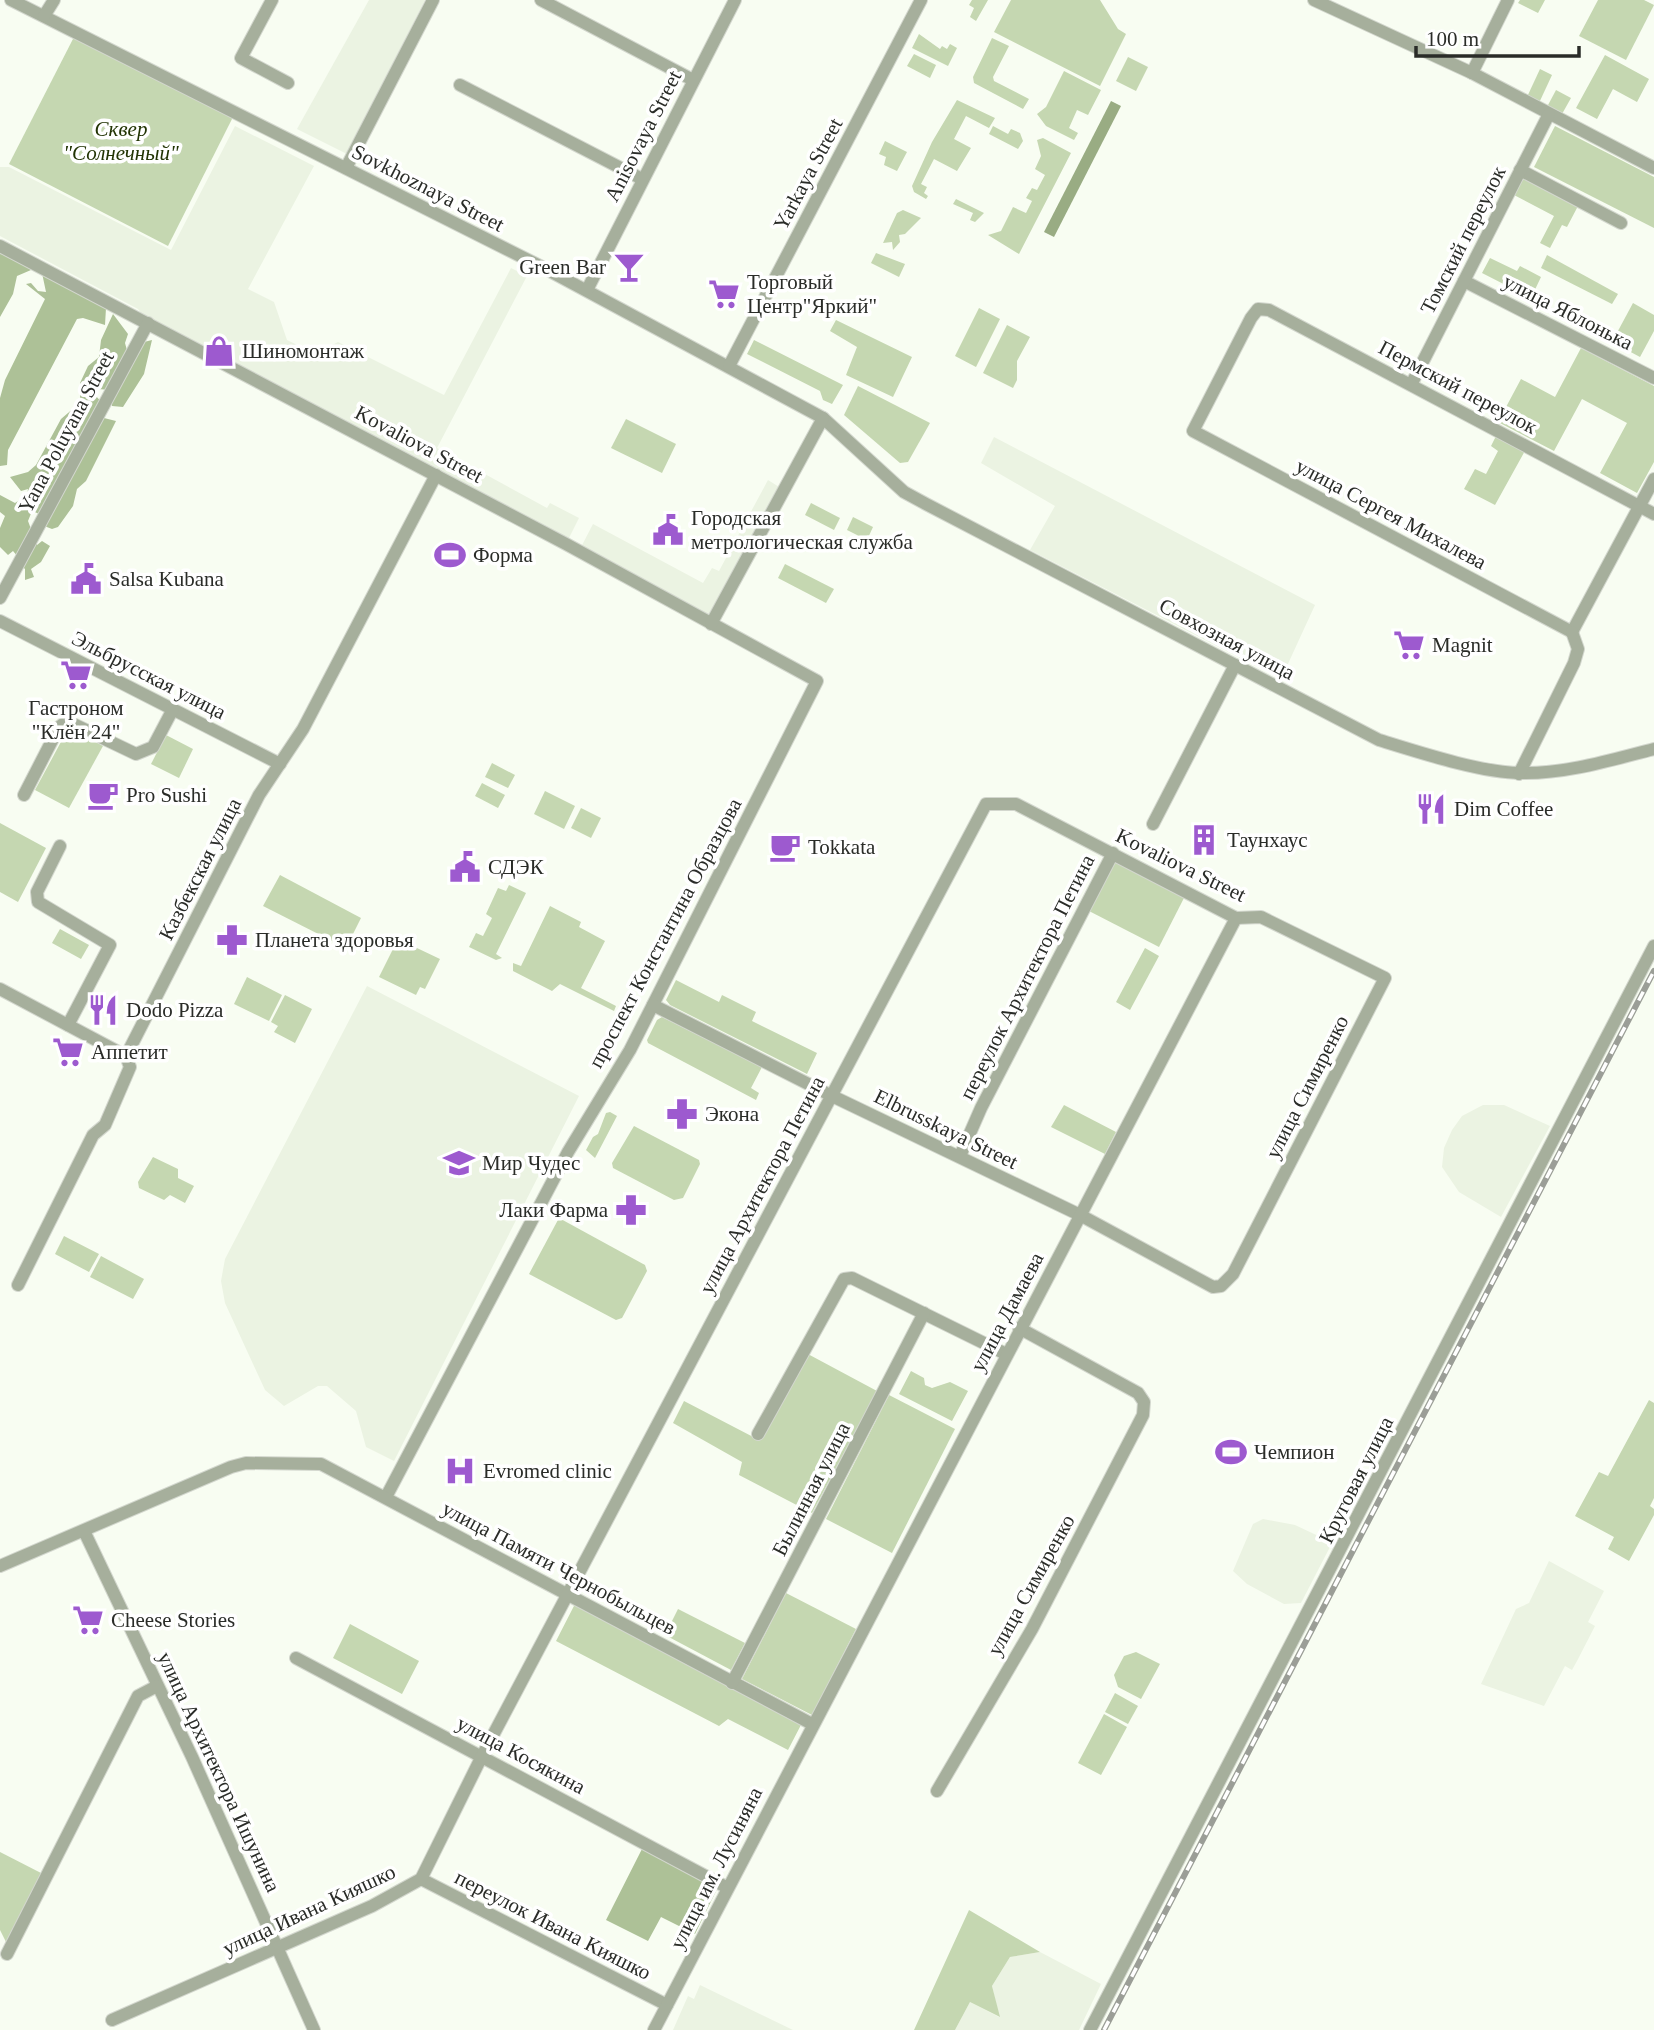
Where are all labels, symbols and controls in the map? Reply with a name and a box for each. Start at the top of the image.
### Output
scale bar [1416,14,1579,58]
text: 100 m [1426,27,1479,51]
street label: Anisovaya Street [600,66,686,206]
street label: Yarkaya Street [768,114,848,234]
park label: Сквер "Солнечный" [63,117,179,165]
street label: Sovkhoznaya Street [348,139,508,237]
street label: Томский переулок [1415,161,1511,318]
bar icon: Green Bar [612,250,646,284]
place label: Green Bar [519,255,606,279]
street label: улица Яблонька [1499,269,1637,355]
place label: Торговый Центр"Яркий" [747,270,877,318]
supermarket icon: Торговый Центр"Яркий" [707,277,741,311]
shop icon: Шиномонтаж [202,334,236,368]
street label: Пермский переулок [1375,335,1542,439]
place label: Шиномонтаж [242,339,365,363]
street label: Yana Poluyana Street [13,347,119,517]
street label: Kovaliova Street [351,400,487,488]
street label: улица Сергея Михалева [1292,454,1491,575]
place label: Городская метрологическая служба [691,506,913,554]
public building icon: Городская метрологическая служба [651,513,685,547]
sports icon: Форма [433,538,467,572]
place label: Форма [473,543,533,567]
public building icon: Salsa Kubana [69,562,103,596]
place label: Salsa Kubana [109,567,225,591]
street label: Совхозная улица [1155,593,1300,685]
street label: Эльбрусская улица [68,626,231,725]
supermarket icon: Magnit [1392,628,1426,662]
place label: Magnit [1432,633,1493,657]
supermarket icon: Гастроном "Клён 24" [59,658,93,692]
place label: Гастроном "Клён 24" [28,696,124,744]
cafe icon: Pro Sushi [86,778,120,812]
place label: Pro Sushi [126,783,207,807]
restaurant icon: Dim Coffee [1414,792,1448,826]
street label: Казбекская улица [154,793,246,944]
street label: проспект Константина Образцова [584,793,747,1072]
place label: Dim Coffee [1454,797,1553,821]
street label: Kovaliova Street [1112,823,1250,907]
building icon: Таунхаус [1187,823,1221,857]
place label: Таунхаус [1227,828,1308,852]
cafe icon: Tokkata [768,830,802,864]
place label: Tokkata [808,835,876,859]
public building icon: СДЭК [448,850,482,884]
street label: переулок Архитектора Петина [955,850,1100,1103]
place label: СДЭК [488,855,545,879]
pharmacy icon: Планета здоровья [215,923,249,957]
place label: Планета здоровья [255,928,414,952]
restaurant icon: Dodo Pizza [86,993,120,1027]
place label: Dodo Pizza [126,998,224,1022]
street label: улица Симиренко [1261,1011,1353,1163]
supermarket icon: Аппетит [51,1035,85,1069]
place label: Аппетит [91,1040,168,1064]
street label: улица Архитектора Петина [694,1072,830,1298]
street label: Elbrusskaya Street [870,1084,1022,1174]
pharmacy icon: Экона [665,1097,699,1131]
place label: Экона [705,1102,760,1126]
school or university icon: Мир Чудес [442,1146,476,1180]
place label: Мир Чудес [482,1151,580,1175]
pharmacy icon: Лаки Фарма [614,1193,648,1227]
place label: Лаки Фарма [499,1198,609,1222]
street label: улица Дамаева [966,1248,1049,1376]
street label: Круговая улица [1314,1412,1399,1547]
street label: Былинная улица [767,1418,855,1560]
sports icon: Чемпион [1214,1435,1248,1469]
place label: Чемпион [1254,1440,1334,1464]
hospital icon: Evromed clinic [443,1454,477,1488]
place label: Evromed clinic [483,1459,612,1483]
street label: улица Памяти Чернобыльцев [438,1496,680,1640]
street label: улица Симиренко [982,1510,1080,1660]
supermarket icon: Cheese Stories [71,1603,105,1637]
place label: Cheese Stories [111,1608,235,1632]
street label: улица Архитектора Ишунина [153,1648,286,1897]
street label: улица Косякина [453,1711,590,1799]
street label: улица им. Лусиняна [665,1782,767,1953]
street label: улица Ивана Кияшко [219,1859,399,1961]
street label: переулок Ивана Кияшко [451,1865,655,1985]

